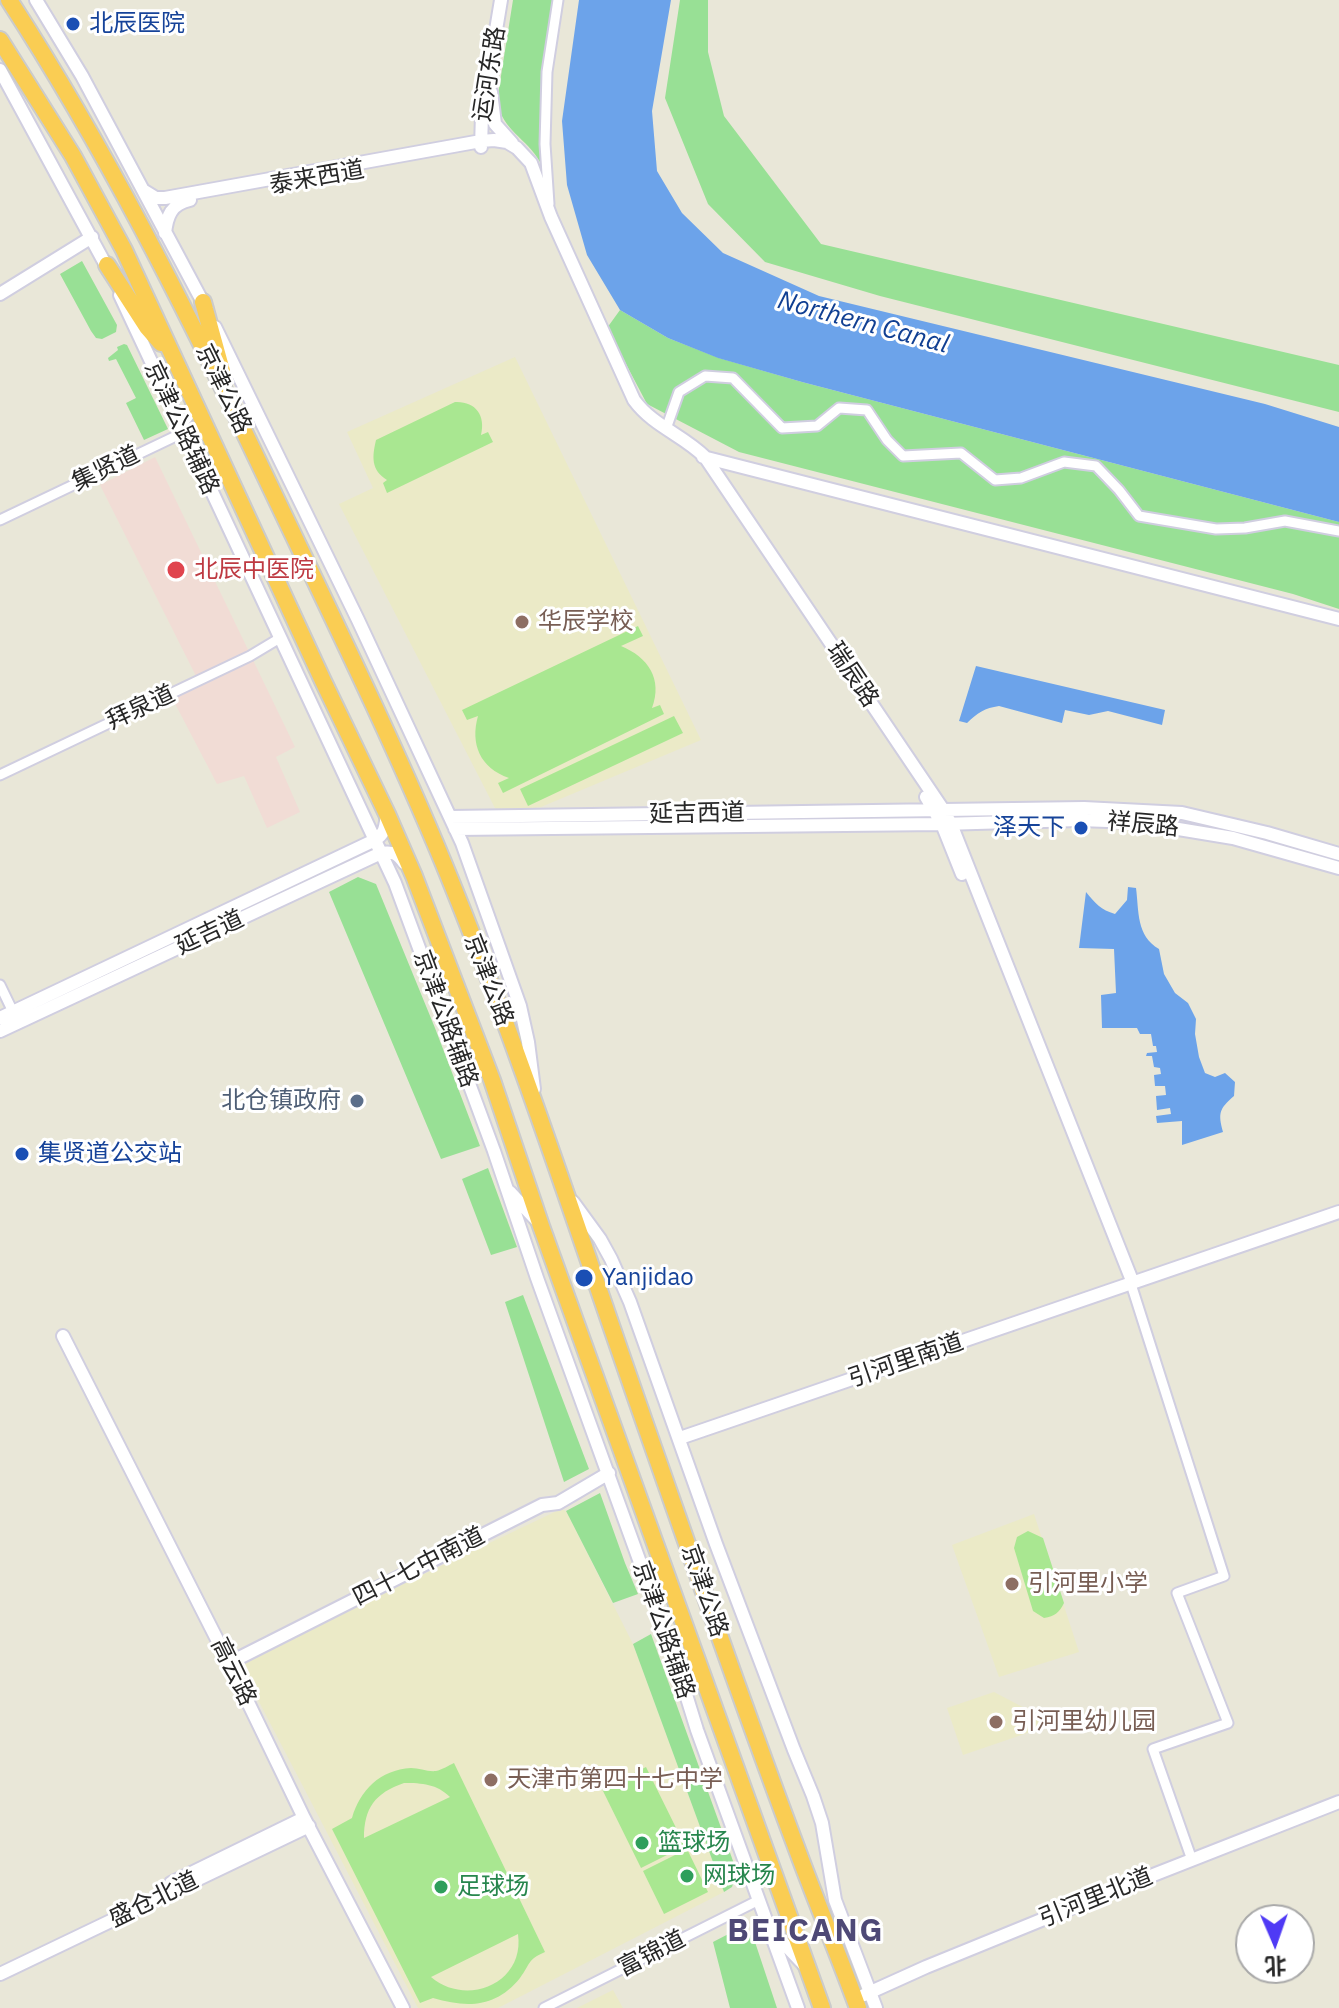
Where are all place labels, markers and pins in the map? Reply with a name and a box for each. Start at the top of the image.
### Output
place label: 北辰医院 [89,10,185,38]
marker: 北辰医院 [64,15,82,33]
place label: 北辰中医院 [194,556,314,584]
marker: 北辰中医院 [165,559,187,581]
place label: 华辰学校 [538,608,634,636]
marker: 华辰学校 [513,613,531,631]
place label: 泽天下 [993,814,1065,842]
marker: 泽天下 [1072,819,1090,837]
place label: 北仓镇政府 [221,1087,341,1115]
marker: 北仓镇政府 [348,1092,366,1110]
place label: 集贤道公交站 [38,1140,182,1168]
marker: 集贤道公交站 [13,1145,31,1163]
place label: Yanjidao [602,1264,694,1292]
marker: Yanjidao [573,1267,595,1289]
place label: 引河里小学 [1028,1570,1148,1598]
marker: 引河里小学 [1003,1575,1021,1593]
place label: 引河里幼儿园 [1012,1708,1156,1736]
marker: 引河里幼儿园 [987,1713,1005,1731]
place label: 天津市第四十七中学 [507,1766,723,1794]
marker: 天津市第四十七中学 [482,1771,500,1789]
place label: 篮球场 [658,1829,730,1857]
marker: 篮球场 [633,1834,651,1852]
place label: 网球场 [703,1862,775,1890]
marker: 网球场 [678,1867,696,1885]
place label: 足球场 [457,1873,529,1901]
marker: 足球场 [432,1878,450,1896]

